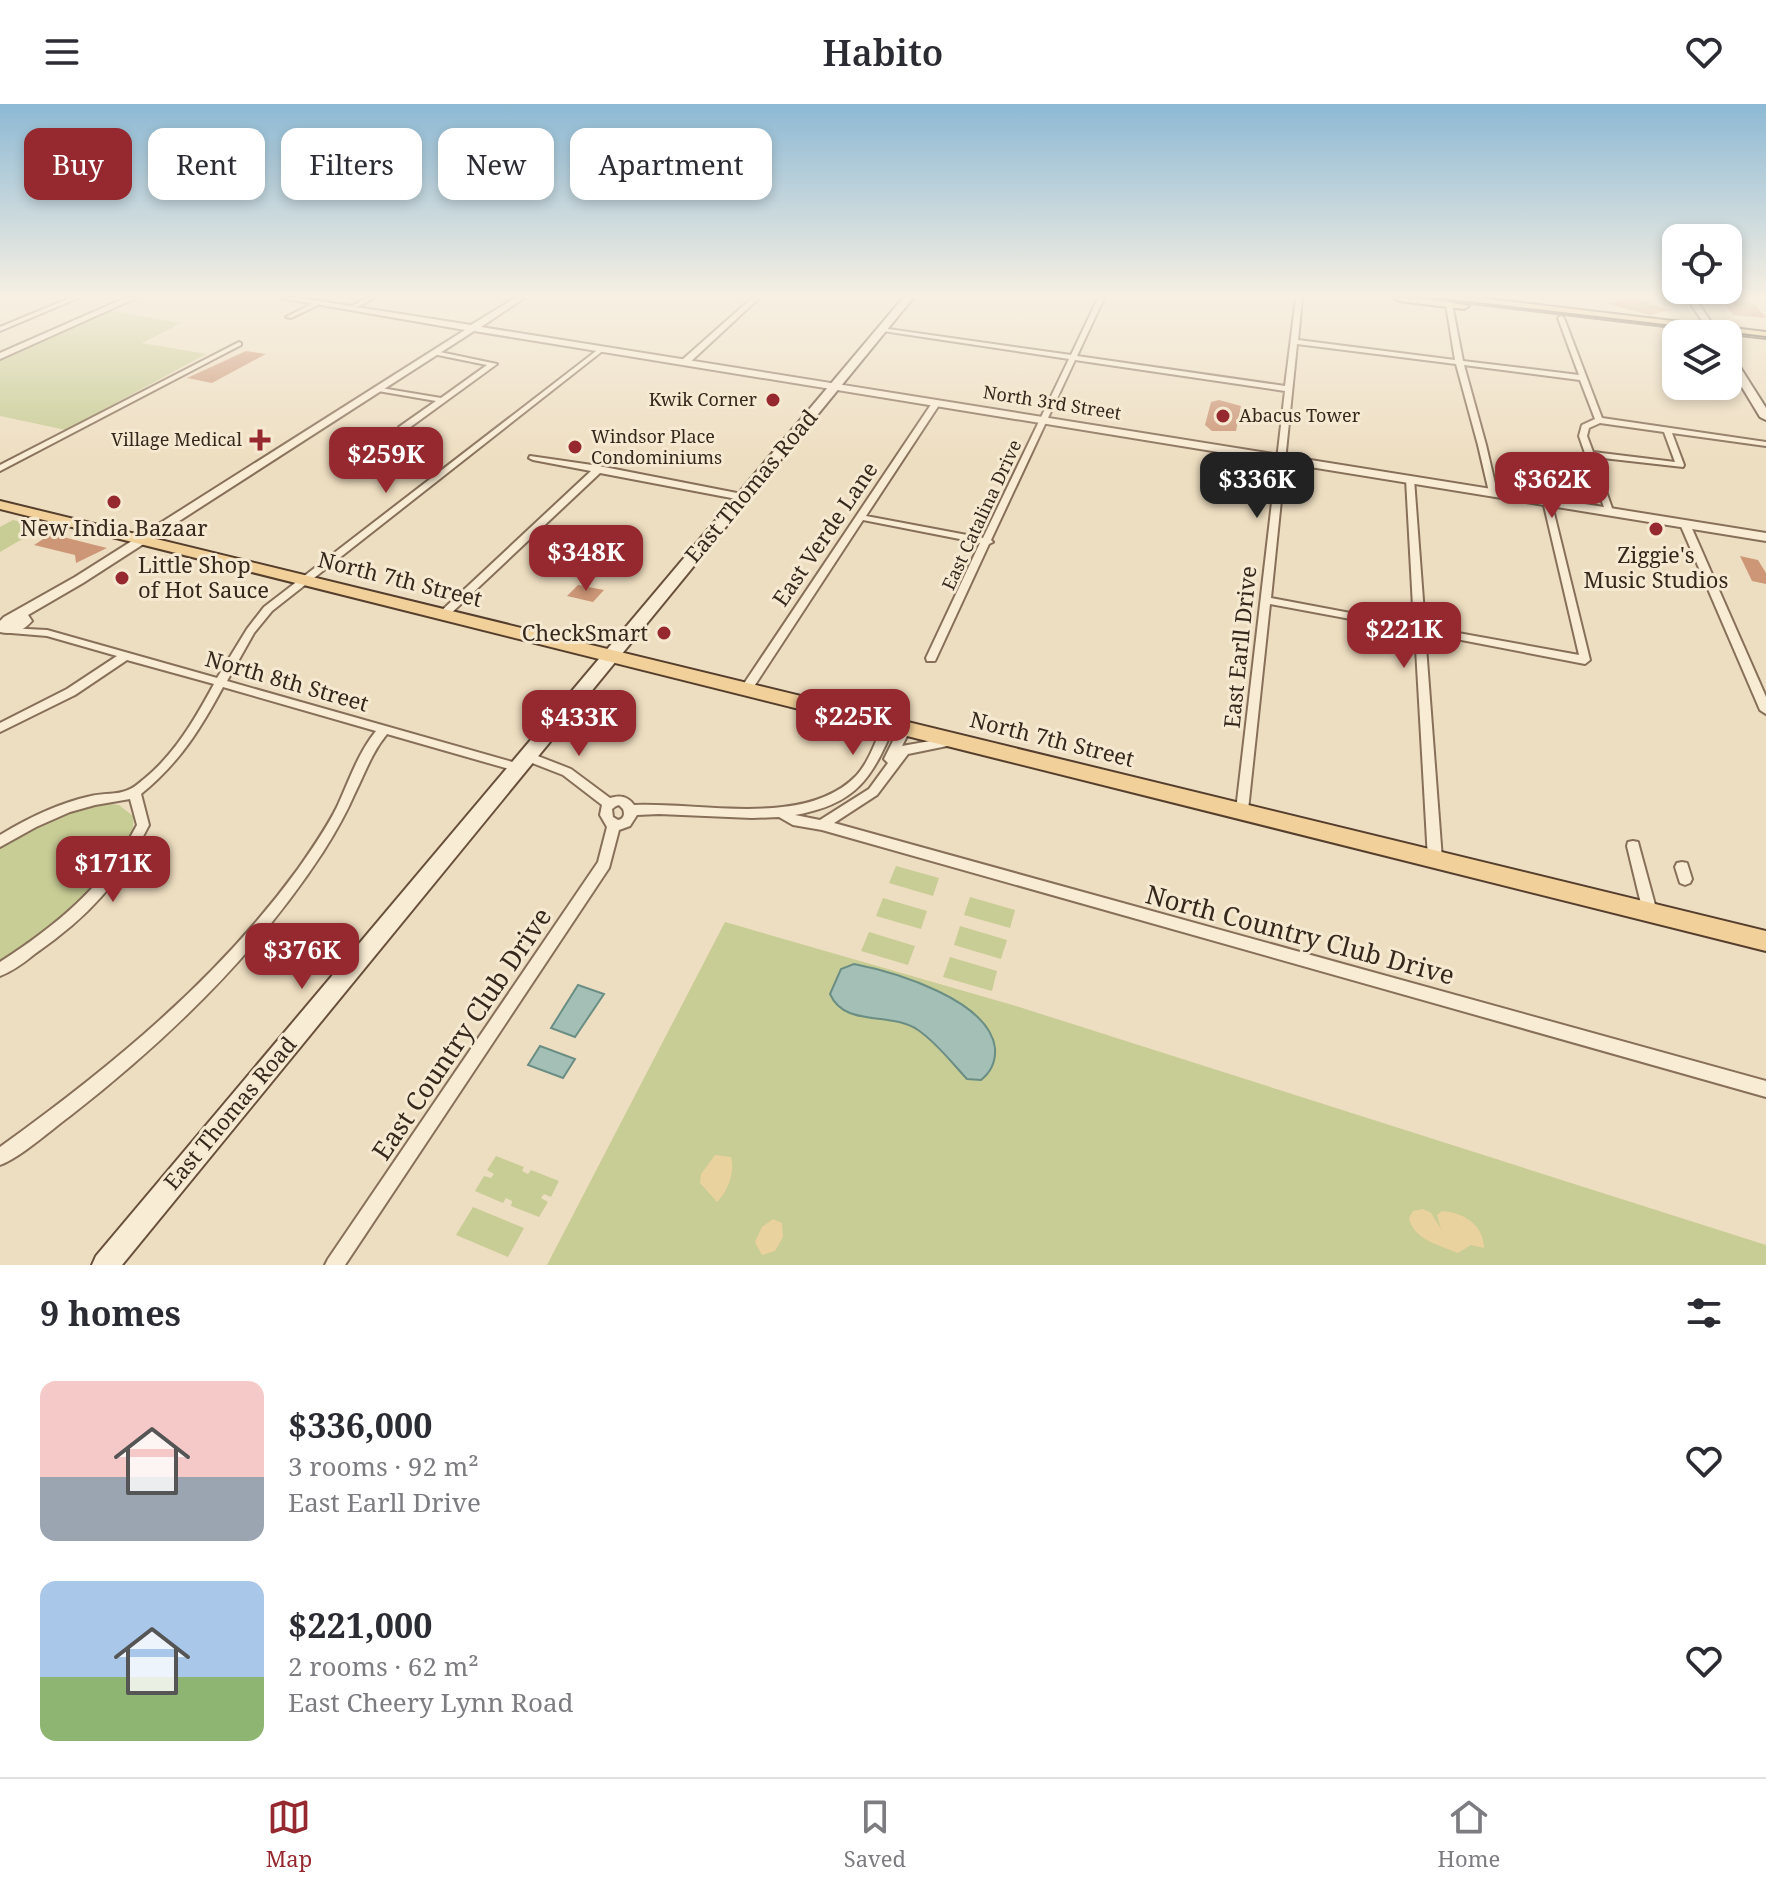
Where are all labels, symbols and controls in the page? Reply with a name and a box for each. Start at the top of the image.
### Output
text: Habito [823,28,943,77]
icon: menu [40,30,84,74]
icon: heart [1682,30,1726,74]
chip: Buy [24,128,132,200]
chip: Rent [148,128,265,200]
chip: Filters [281,128,422,200]
chip: New [438,128,554,200]
chip: Apartment [570,128,772,200]
map controls [1662,224,1742,400]
button: locate [1662,224,1742,304]
button: layers [1662,320,1742,400]
street label: North 3rd Street [981,379,1123,425]
place label: Kwik Corner [649,387,758,411]
marker: Kwik Corner [764,391,782,409]
street label: East Thomas Road [677,402,824,568]
place label: Abacus Tower [1239,403,1361,427]
marker: Abacus Tower [1214,407,1232,425]
place label: Windsor Place Condominiums [591,424,722,469]
place label: Village Medical [111,427,242,451]
pin: $259K [330,427,442,495]
marker: Village Medical [249,429,271,451]
text: $259K [347,435,425,471]
street label: East Catalina Drive [936,436,1026,594]
marker: Windsor Place Condominiums [566,438,584,456]
pin: $336K [1201,452,1313,520]
pin: $362K [1496,452,1608,520]
street label: East Verde Lane [765,455,884,612]
text: $336K [1218,460,1296,496]
text: $362K [1513,460,1591,496]
marker: New India Bazaar [105,493,123,511]
place label: New India Bazaar [20,512,208,542]
marker: Ziggie's Music Studios [1647,520,1665,538]
pin: $348K [530,525,642,593]
text: $348K [547,533,625,569]
place label: Ziggie's Music Studios [1584,539,1728,594]
street label: North 7th Street [315,543,486,613]
place label: Little Shop of Hot Sauce [138,549,269,604]
street label: East Earll Drive [1216,564,1262,730]
marker: Little Shop of Hot Sauce [113,569,131,587]
pin: $221K [1348,602,1460,670]
text: $221K [1365,610,1443,646]
place label: CheckSmart [522,617,648,647]
marker: CheckSmart [655,624,673,642]
street label: North 8th Street [202,642,373,718]
pin: $225K [797,689,909,757]
pin: $433K [523,690,635,758]
text: $225K [814,697,892,733]
text: $433K [540,698,618,734]
street label: North 7th Street [967,703,1138,773]
pin: $171K [57,836,169,904]
text: $171K [74,844,152,880]
street label: North Country Club Drive [1142,875,1459,993]
street label: East Country Club Drive [363,900,559,1167]
pin: $376K [246,923,358,991]
text: $376K [263,931,341,967]
street label: East Thomas Road [156,1029,303,1195]
text: 9 homes [40,1290,181,1336]
icon: filters [1682,1291,1726,1335]
text: $336,000 [288,1402,432,1448]
icon: home [104,1413,200,1509]
icon: heart [1682,1439,1726,1483]
text: 3 rooms · 92 m² [288,1448,479,1484]
text: East Earll Drive [288,1484,481,1520]
text: $221,000 [288,1602,432,1648]
icon: home [104,1613,200,1709]
icon: heart [1682,1639,1726,1683]
text: 2 rooms · 62 m² [288,1648,479,1684]
text: East Cheery Lynn Road [288,1684,574,1720]
tab: Map [266,1795,312,1873]
tab: Saved [844,1795,906,1873]
tab: Home [1438,1795,1500,1873]

